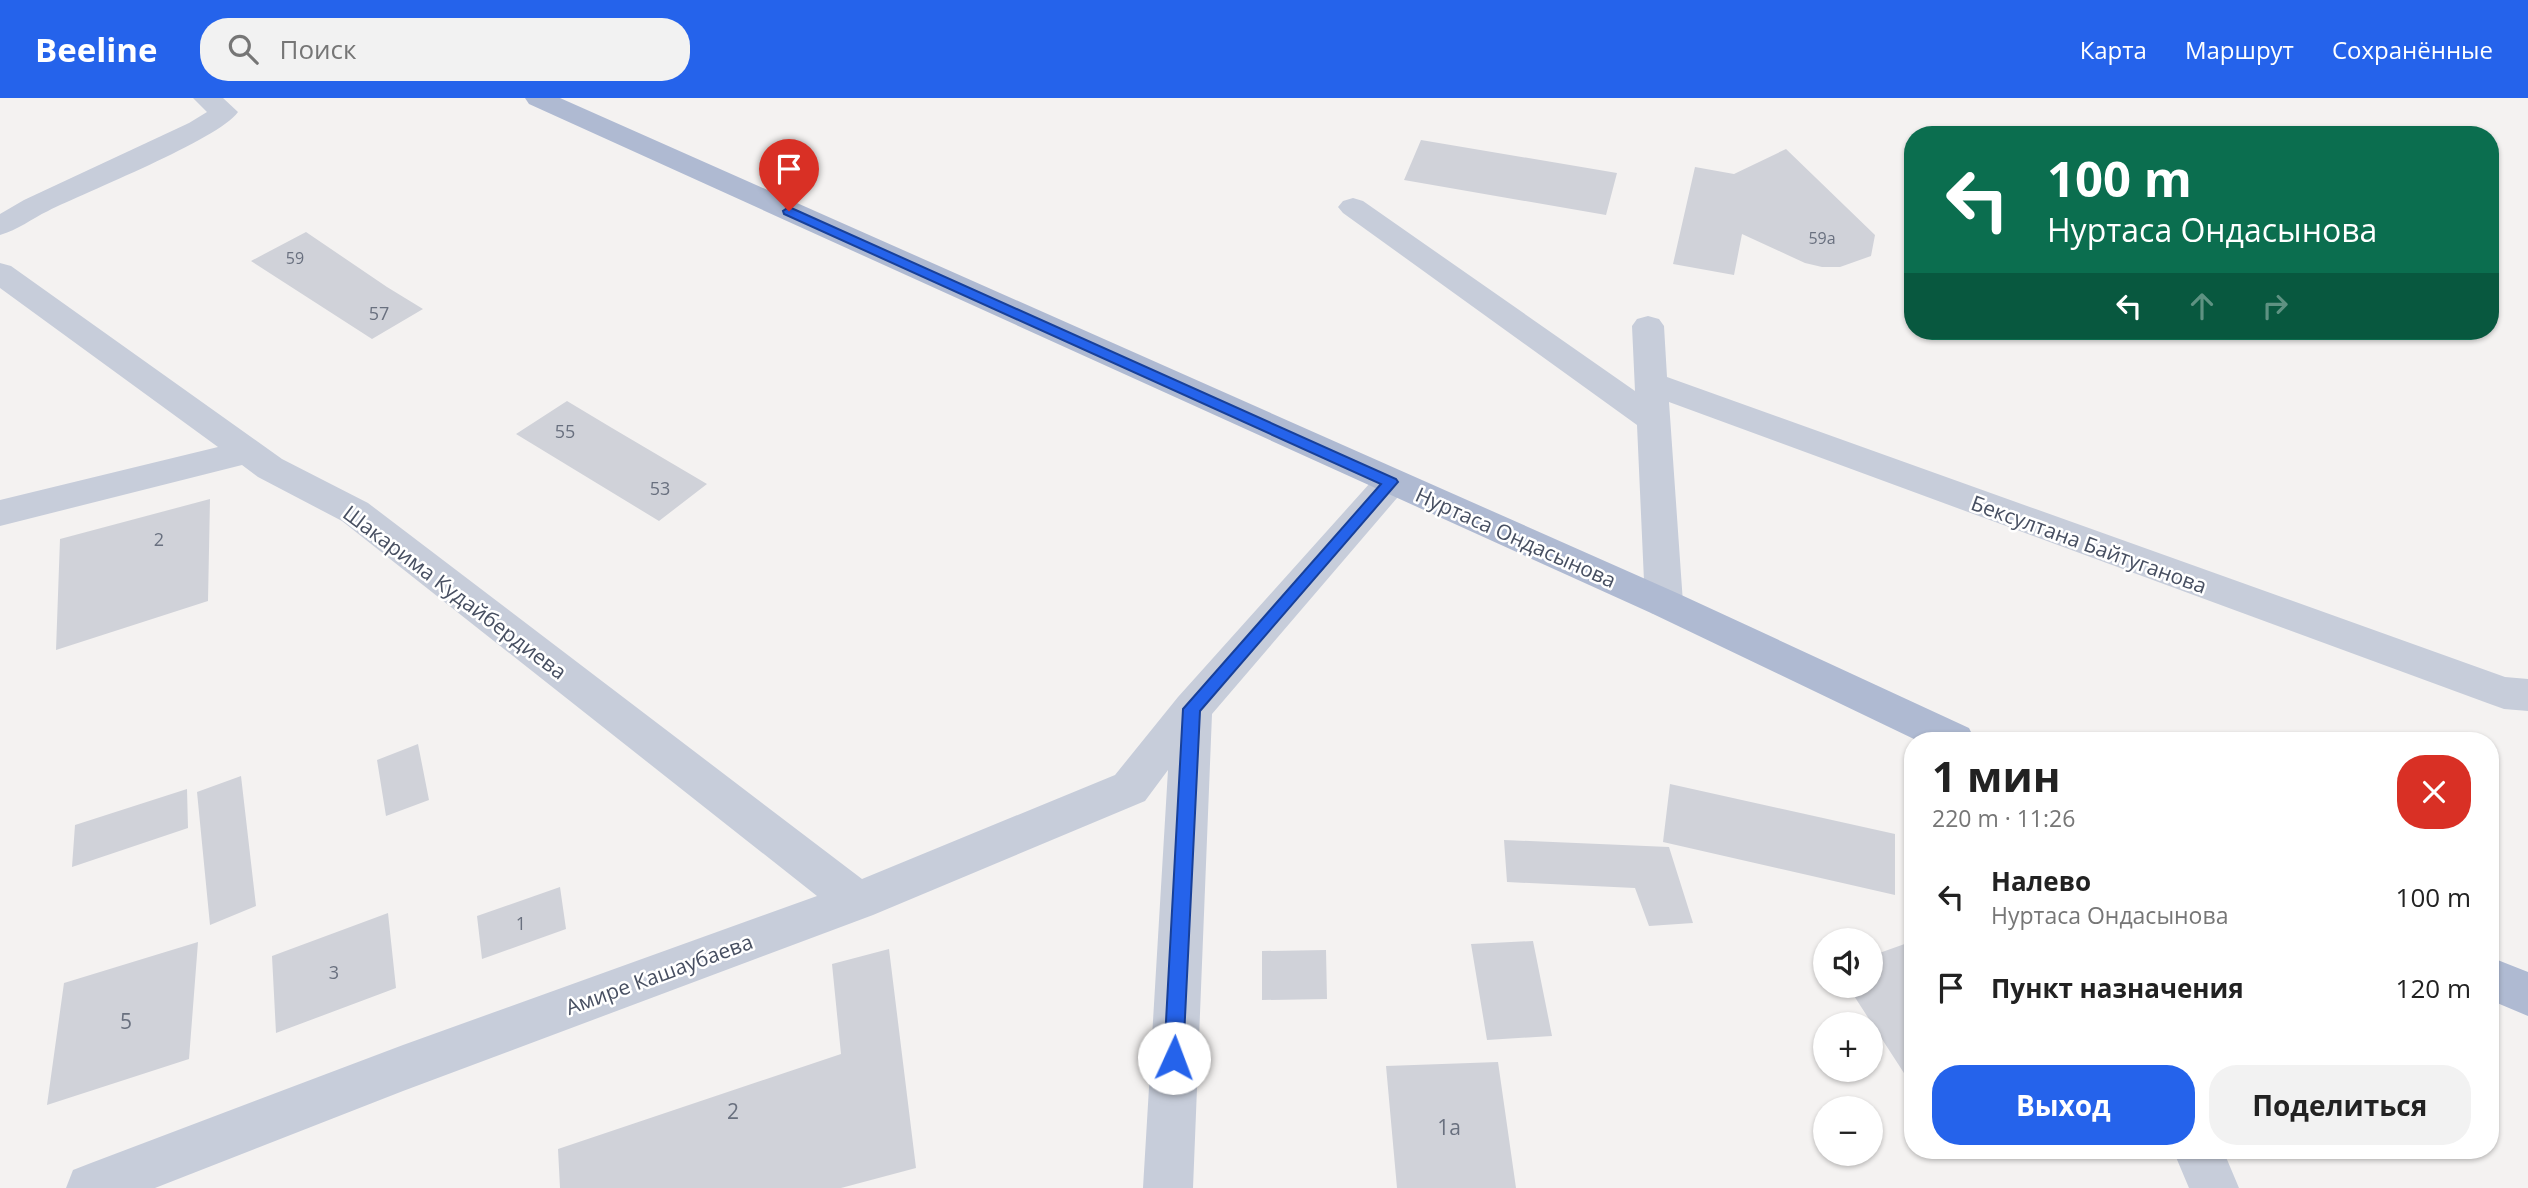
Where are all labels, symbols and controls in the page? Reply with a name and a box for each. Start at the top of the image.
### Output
search box [200,18,690,81]
text: Beeline [35,27,158,72]
icon: search [224,30,262,68]
text: Поиск [280,31,356,67]
text: Карта [2080,33,2147,66]
text: Маршрут [2185,33,2294,66]
text: Сохранённые [2332,33,2493,66]
pin [759,139,819,211]
text: 100 m [2047,145,2192,211]
icon: arrive [770,150,808,188]
icon: left [1932,154,2023,245]
text: Нуртаса Ондасынова [2047,208,2377,251]
house number: 59а [1808,227,1836,249]
house number: 59 [286,247,304,269]
icon: left [2110,287,2148,325]
icon: ahead [2183,287,2221,325]
icon: right [2256,287,2294,325]
house number: 57 [369,301,389,325]
house number: 55 [555,419,575,443]
house number: 53 [650,476,670,500]
street label: Нуртаса Ондасынова [1411,480,1621,594]
street label: Бексултана Байтуганова [1967,488,2211,600]
street label: Шакарима Кудайбердиева [338,499,572,685]
house number: 2 [154,527,164,551]
text: 1 мин [1932,747,2060,804]
button: close [2397,755,2471,829]
text: 220 m · 11:26 [1932,802,2075,834]
text: Налево [1991,863,2091,899]
icon: left [1932,878,1970,916]
text: 100 m [2396,879,2471,915]
text: Нуртаса Ондасынова [1991,899,2228,931]
house number: 1 [516,911,526,935]
street label: Амире Кашаубаева [562,927,756,1021]
map controls [1813,928,1883,1166]
button: sound [1813,928,1883,998]
house number: 3 [329,960,339,984]
icon: arrive [1932,969,1970,1007]
text: Пункт назначения [1991,970,2244,1006]
text: 120 m [2396,970,2471,1006]
house number: 5 [120,1007,132,1035]
button: + [1813,1012,1883,1082]
position arrow [1137,1021,1211,1095]
button: Выход [1932,1065,2195,1145]
button: Поделиться [2209,1065,2471,1145]
button: − [1813,1096,1883,1166]
house number: 2 [727,1097,739,1125]
house number: 1а [1437,1113,1461,1141]

